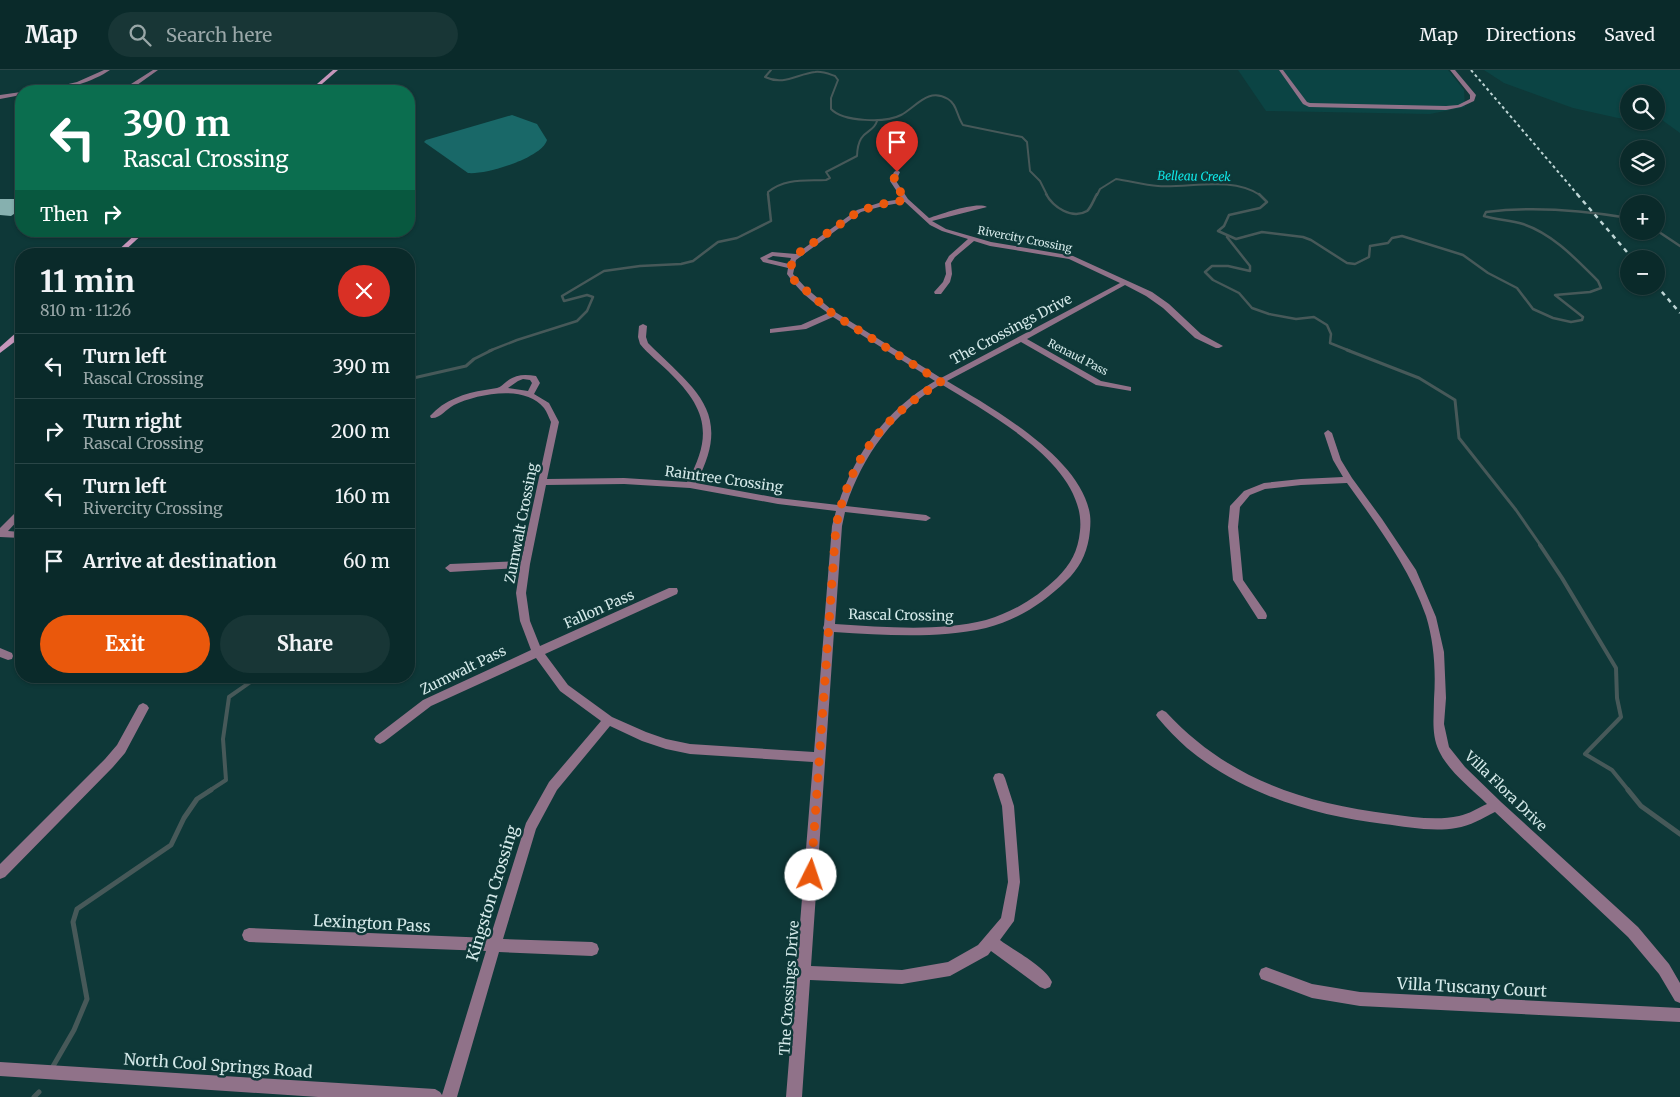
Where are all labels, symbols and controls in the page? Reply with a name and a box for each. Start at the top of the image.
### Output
search box [108,12,458,57]
text: Map [25,19,78,50]
icon: search [126,21,154,49]
text: Search here [166,23,272,47]
text: Map [1420,23,1458,46]
text: Directions [1486,23,1576,46]
text: Saved [1604,23,1655,46]
map controls [1620,85,1665,295]
button: search [1620,85,1665,130]
text: 390 m [123,102,230,146]
icon: left [40,105,105,170]
pin [876,121,918,172]
icon: arrive [883,128,911,156]
button: layers [1620,140,1665,185]
text: Rascal Crossing [123,145,288,173]
water label: Belleau Creek [1157,168,1231,184]
button: + [1620,195,1665,240]
icon: right [98,200,126,228]
text: Then [40,202,88,226]
street label: Rivercity Crossing [977,223,1074,255]
button: − [1620,250,1665,295]
text: 11 min [40,262,135,300]
button: close [338,265,390,317]
street label: The Crossings Drive [947,289,1075,369]
text: 810 m · 11:26 [40,300,131,320]
street label: Renaud Pass [1045,336,1111,378]
text: Turn left [83,344,167,368]
icon: left [40,352,68,380]
text: 390 m [333,354,390,378]
text: Rascal Crossing [83,368,203,388]
text: Turn right [83,409,182,433]
icon: right [40,417,68,445]
text: 200 m [331,419,390,443]
text: Rascal Crossing [83,433,203,453]
street label: Zumwalt Crossing [501,461,542,585]
street label: Raintree Crossing [664,462,785,496]
text: Turn left [83,474,167,498]
icon: left [40,482,68,510]
text: 160 m [335,484,390,508]
text: Rivercity Crossing [83,498,223,518]
icon: arrive [40,547,68,575]
text: Arrive at destination [83,549,277,573]
text: 60 m [343,549,390,573]
street label: Fallon Pass [561,585,637,632]
street label: Rascal Crossing [848,605,954,625]
button: Exit [40,615,210,673]
button: Share [220,615,390,673]
street label: Zumwalt Pass [417,641,509,699]
street label: Villa Flora Drive [1460,746,1551,835]
street label: Kingston Crossing [462,822,522,964]
position arrow [784,848,836,900]
street label: Lexington Pass [313,910,431,936]
street label: The Crossings Drive [775,920,803,1056]
street label: Villa Tuscany Court [1396,973,1548,1001]
street label: North Cool Springs Road [123,1048,313,1082]

